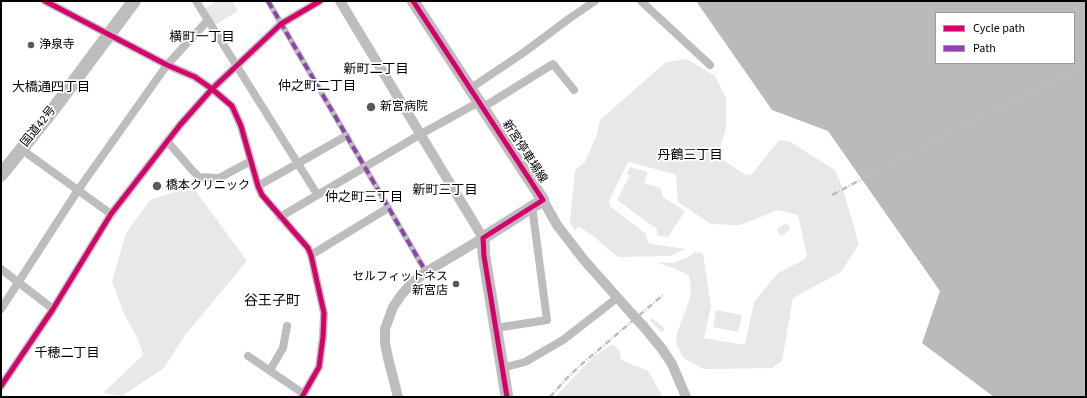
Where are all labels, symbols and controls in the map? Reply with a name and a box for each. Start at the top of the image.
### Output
legend [935,12,1075,64]
text: Cycle path [973,20,1025,37]
district label: 横町一丁目 [170,30,234,46]
place label: 浄泉寺 [39,38,75,52]
marker: 浄泉寺 [26,40,36,50]
text: Path [973,40,996,57]
district label: 新町二丁目 [344,62,408,78]
district label: 仲之町二丁目 [278,79,356,95]
district label: 大橋通四丁目 [12,80,90,96]
place label: 新宮病院 [380,100,428,114]
marker: 新宮病院 [365,101,377,113]
street label: 国道42号 [18,104,60,150]
street label: 新宮停車場線 [498,118,550,186]
district label: 丹鶴三丁目 [658,148,722,164]
place label: 橋本クリニック [166,179,250,193]
marker: 橋本クリニック [151,180,163,192]
district label: 新町三丁目 [413,183,477,199]
district label: 仲之町三丁目 [325,190,403,206]
place label: セルフィットネス 新宮店 [352,270,448,298]
marker: セルフィットネス 新宮店 [451,279,461,289]
district label: 谷王子町 [244,294,300,310]
district label: 千穂二丁目 [35,346,99,362]

